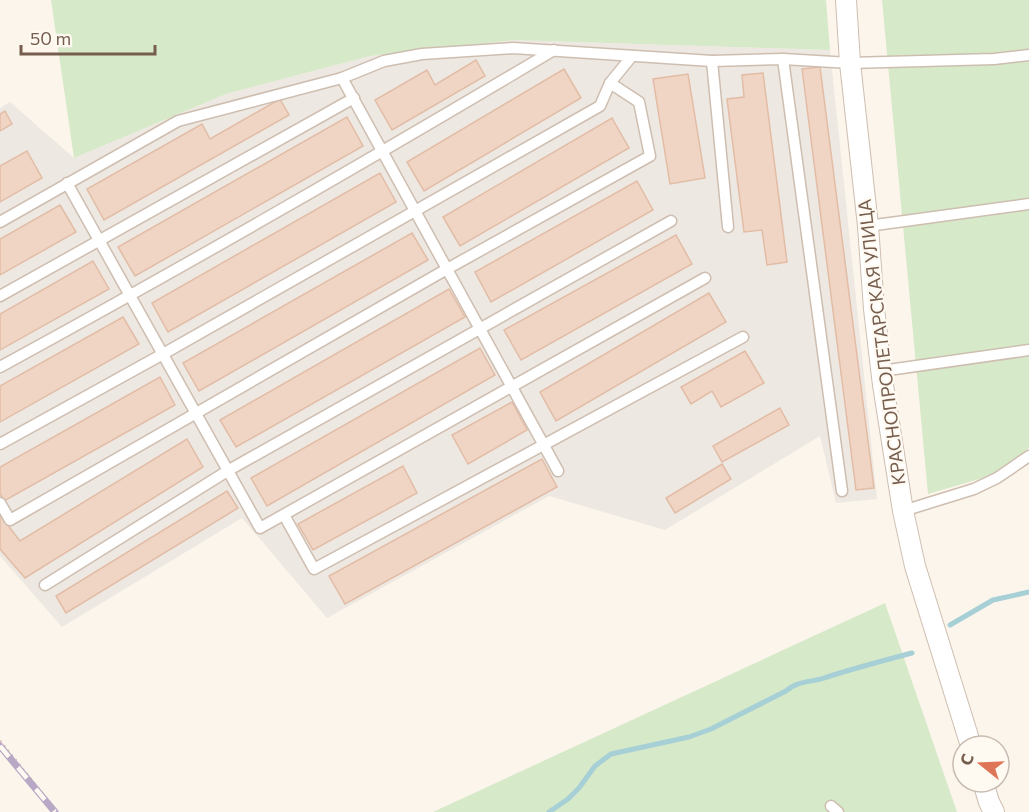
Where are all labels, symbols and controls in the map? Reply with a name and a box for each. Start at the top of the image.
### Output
scale bar [21,18,154,56]
text: 50 m [30,27,71,49]
street label: КРАСНОПРОЛЕТАРСКАЯ УЛИЦА [853,198,909,486]
north arrow [951,734,1011,794]
text: С [956,751,977,767]

